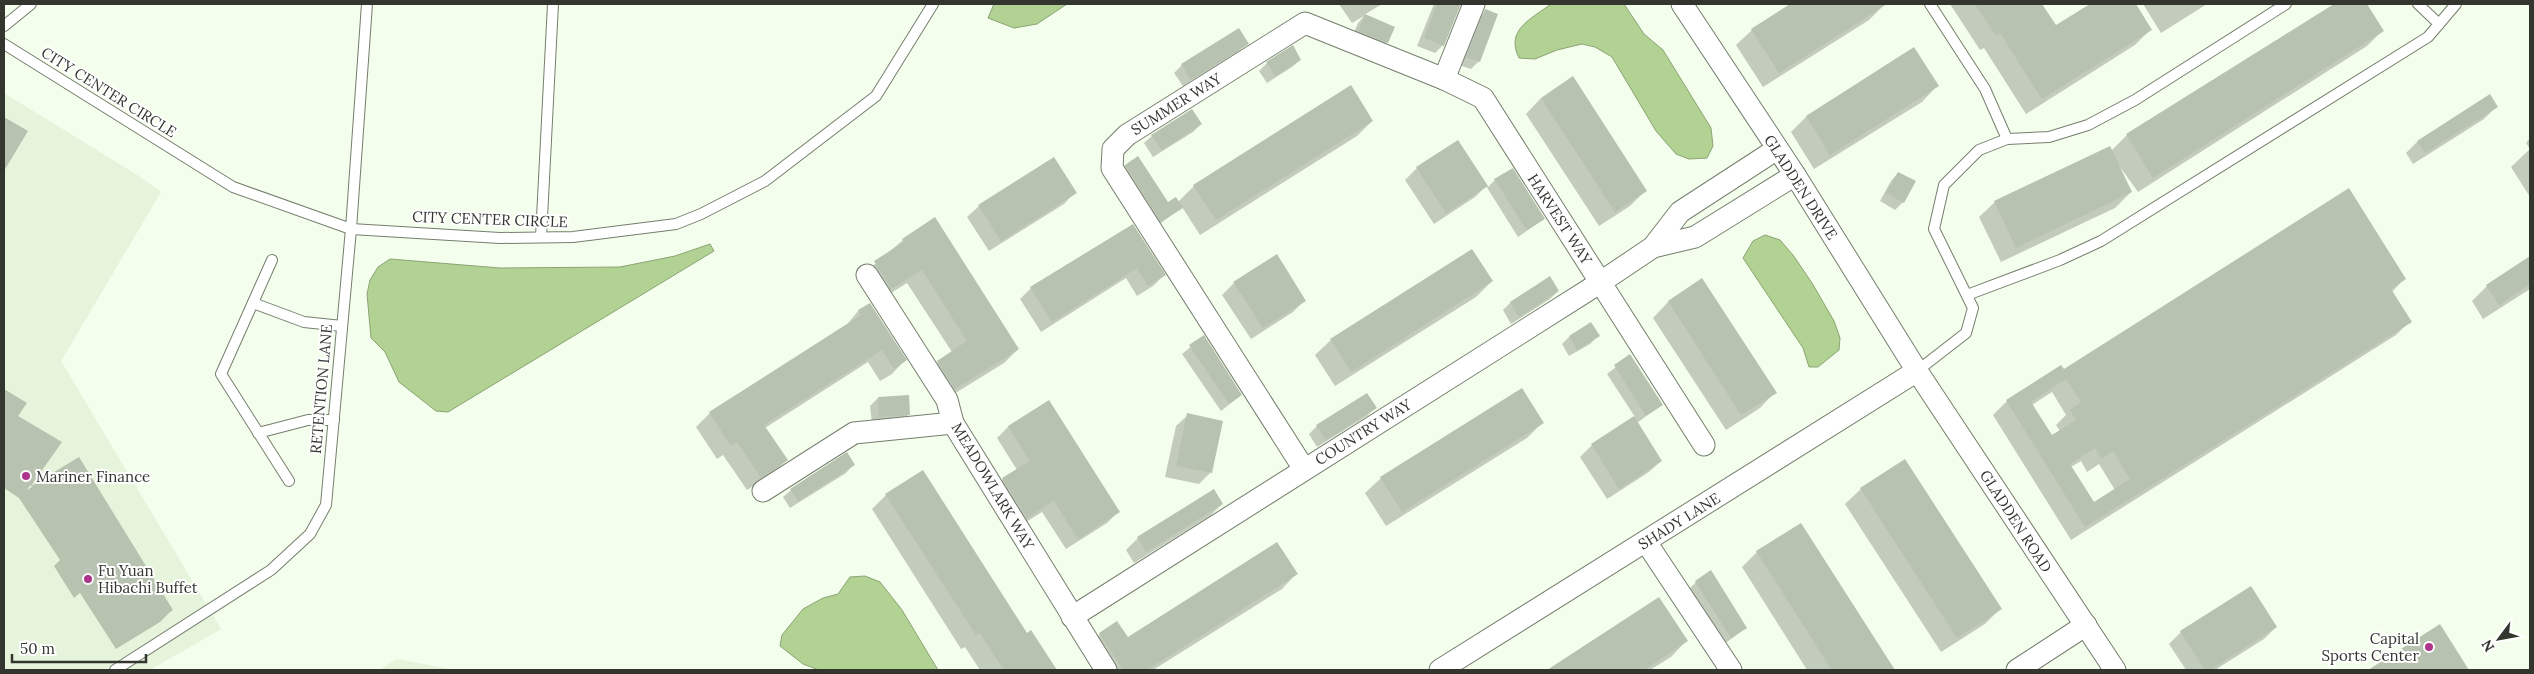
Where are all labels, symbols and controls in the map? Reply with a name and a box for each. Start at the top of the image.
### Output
street label: CITY CENTER CIRCLE [38,43,180,141]
street label: SUMMER WAY [1127,68,1225,139]
street label: GLADDEN DRIVE [1760,131,1842,243]
street label: HARVEST WAY [1524,170,1597,268]
street label: CITY CENTER CIRCLE [412,207,568,231]
street label: RETENTION LANE [306,324,336,454]
street label: COUNTRY WAY [1311,395,1415,469]
street label: MEADOWLARK WAY [948,419,1039,553]
street label: GLADDEN ROAD [1976,466,2056,576]
place label: Mariner Finance [36,467,150,486]
marker: Mariner Finance [20,470,32,482]
street label: SHADY LANE [1634,488,1724,554]
place label: Fu Yuan Hibachi Buffet [98,561,198,597]
marker: Fu Yuan Hibachi Buffet [82,573,94,585]
north arrow [2474,614,2524,664]
place label: Capital Sports Center [2322,629,2419,665]
scale bar [12,632,146,664]
text: N [2477,636,2498,655]
text: 50 m [20,639,55,658]
marker: Capital Sports Center [2423,641,2435,653]

